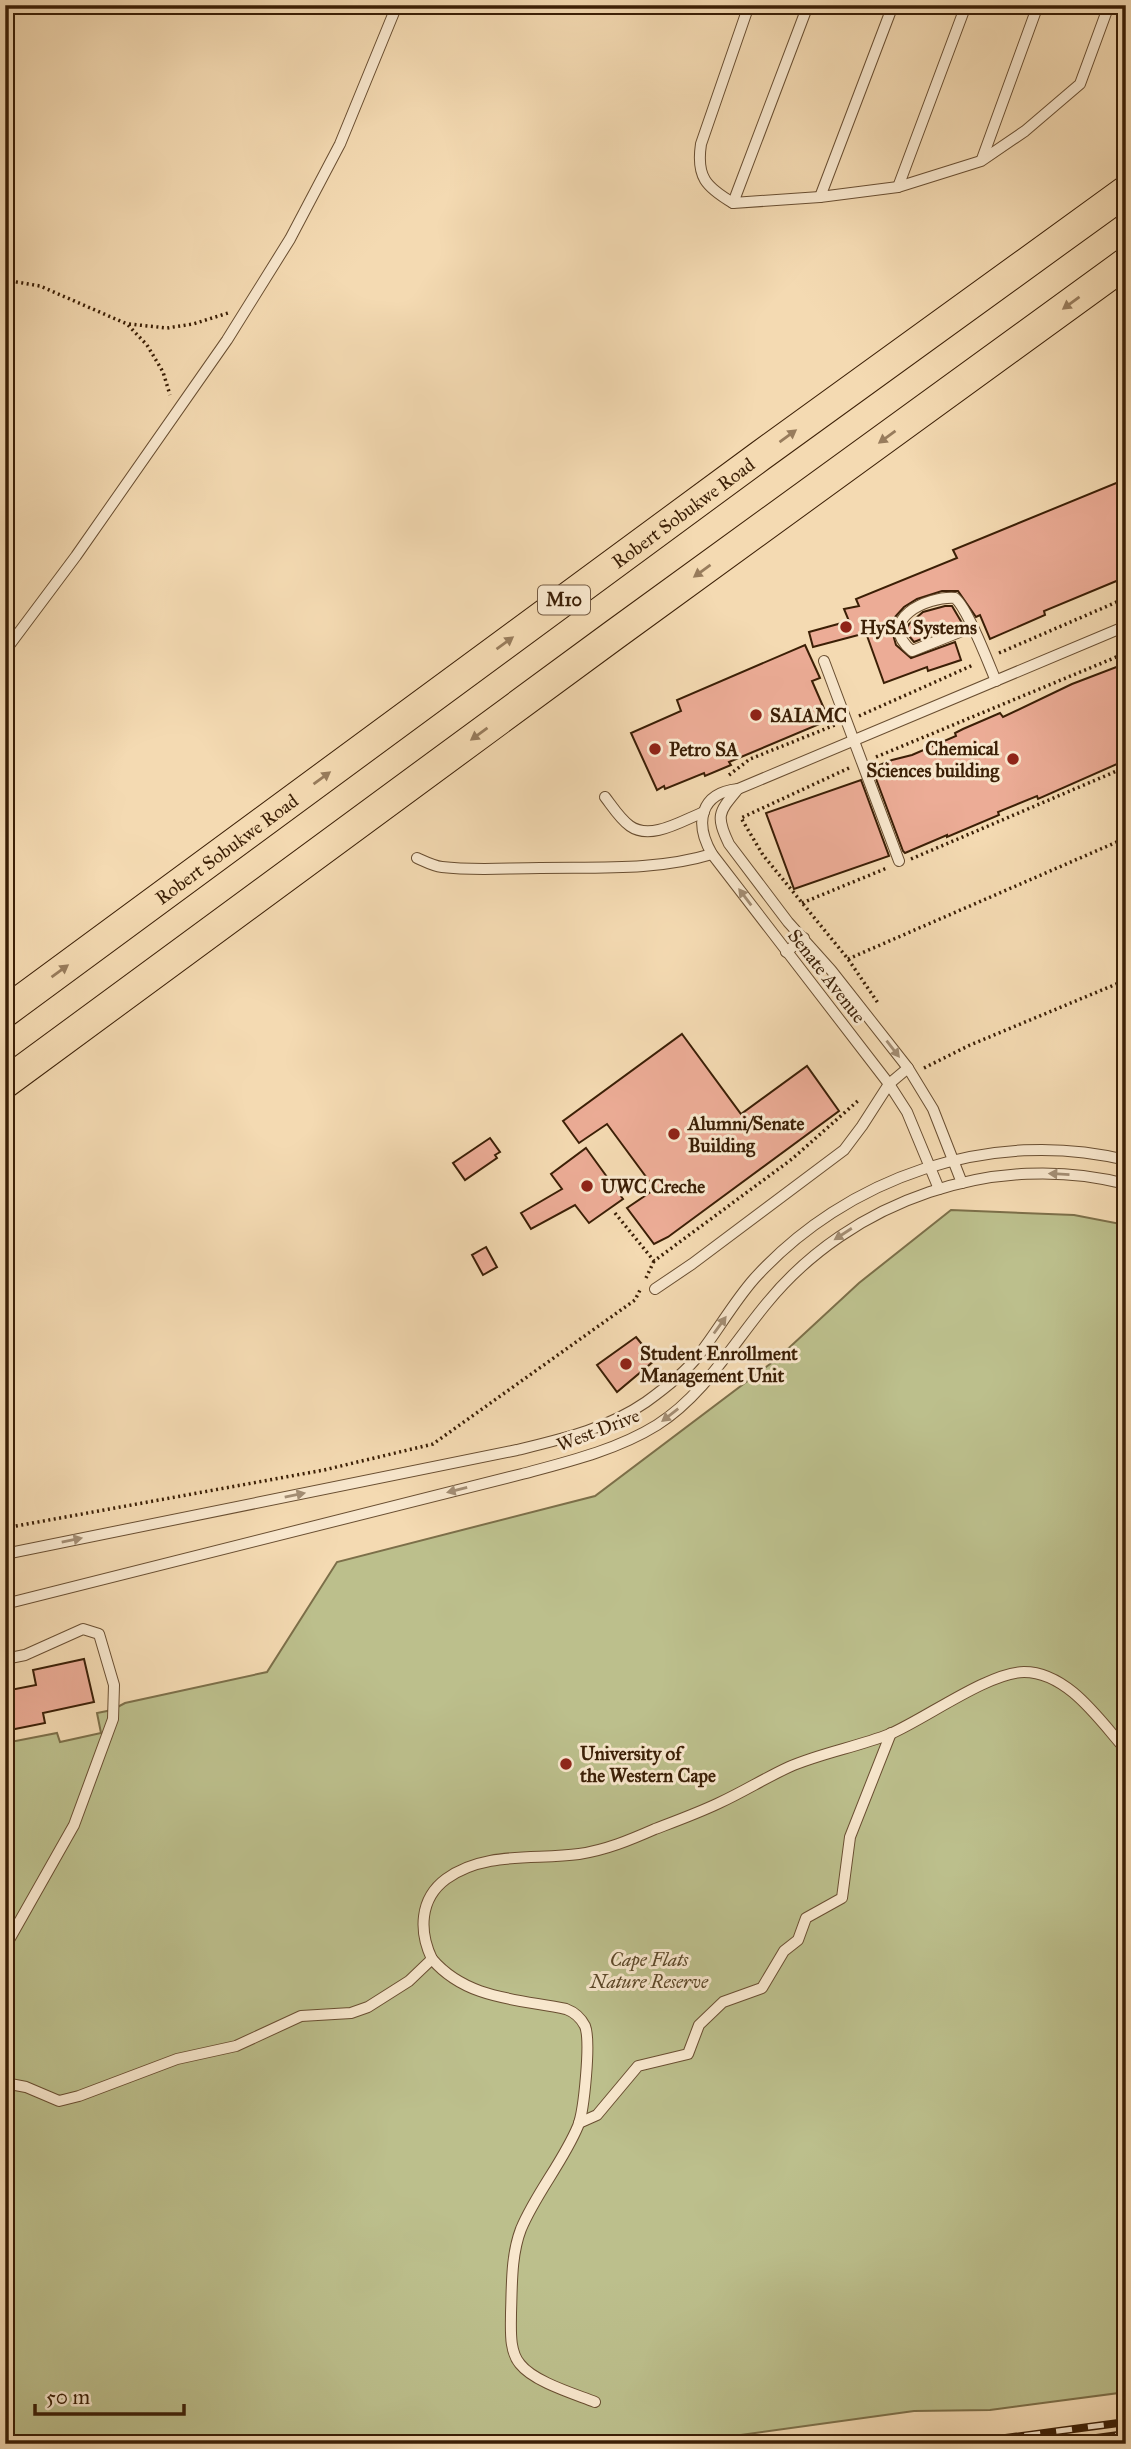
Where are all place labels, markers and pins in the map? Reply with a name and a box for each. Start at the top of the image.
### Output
place label: HySA Systems [860,616,977,640]
marker: HySA Systems [838,619,854,635]
place label: SAIAMC [770,704,847,727]
marker: SAIAMC [748,707,764,723]
place label: Chemical Sciences building [866,737,1000,783]
place label: Petro SA [669,738,739,761]
marker: Petro SA [647,741,663,757]
marker: Chemical Sciences building [1005,751,1021,767]
place label: Alumni/Senate Building [686,1112,804,1158]
marker: Alumni/Senate Building [666,1126,682,1142]
place label: UWC Creche [601,1175,705,1198]
marker: UWC Creche [579,1178,595,1194]
place label: Student Enrollment Management Unit [640,1342,798,1388]
marker: Student Enrollment Management Unit [618,1356,634,1372]
place label: University of the Western Cape [579,1742,716,1788]
marker: University of the Western Cape [558,1756,574,1772]

